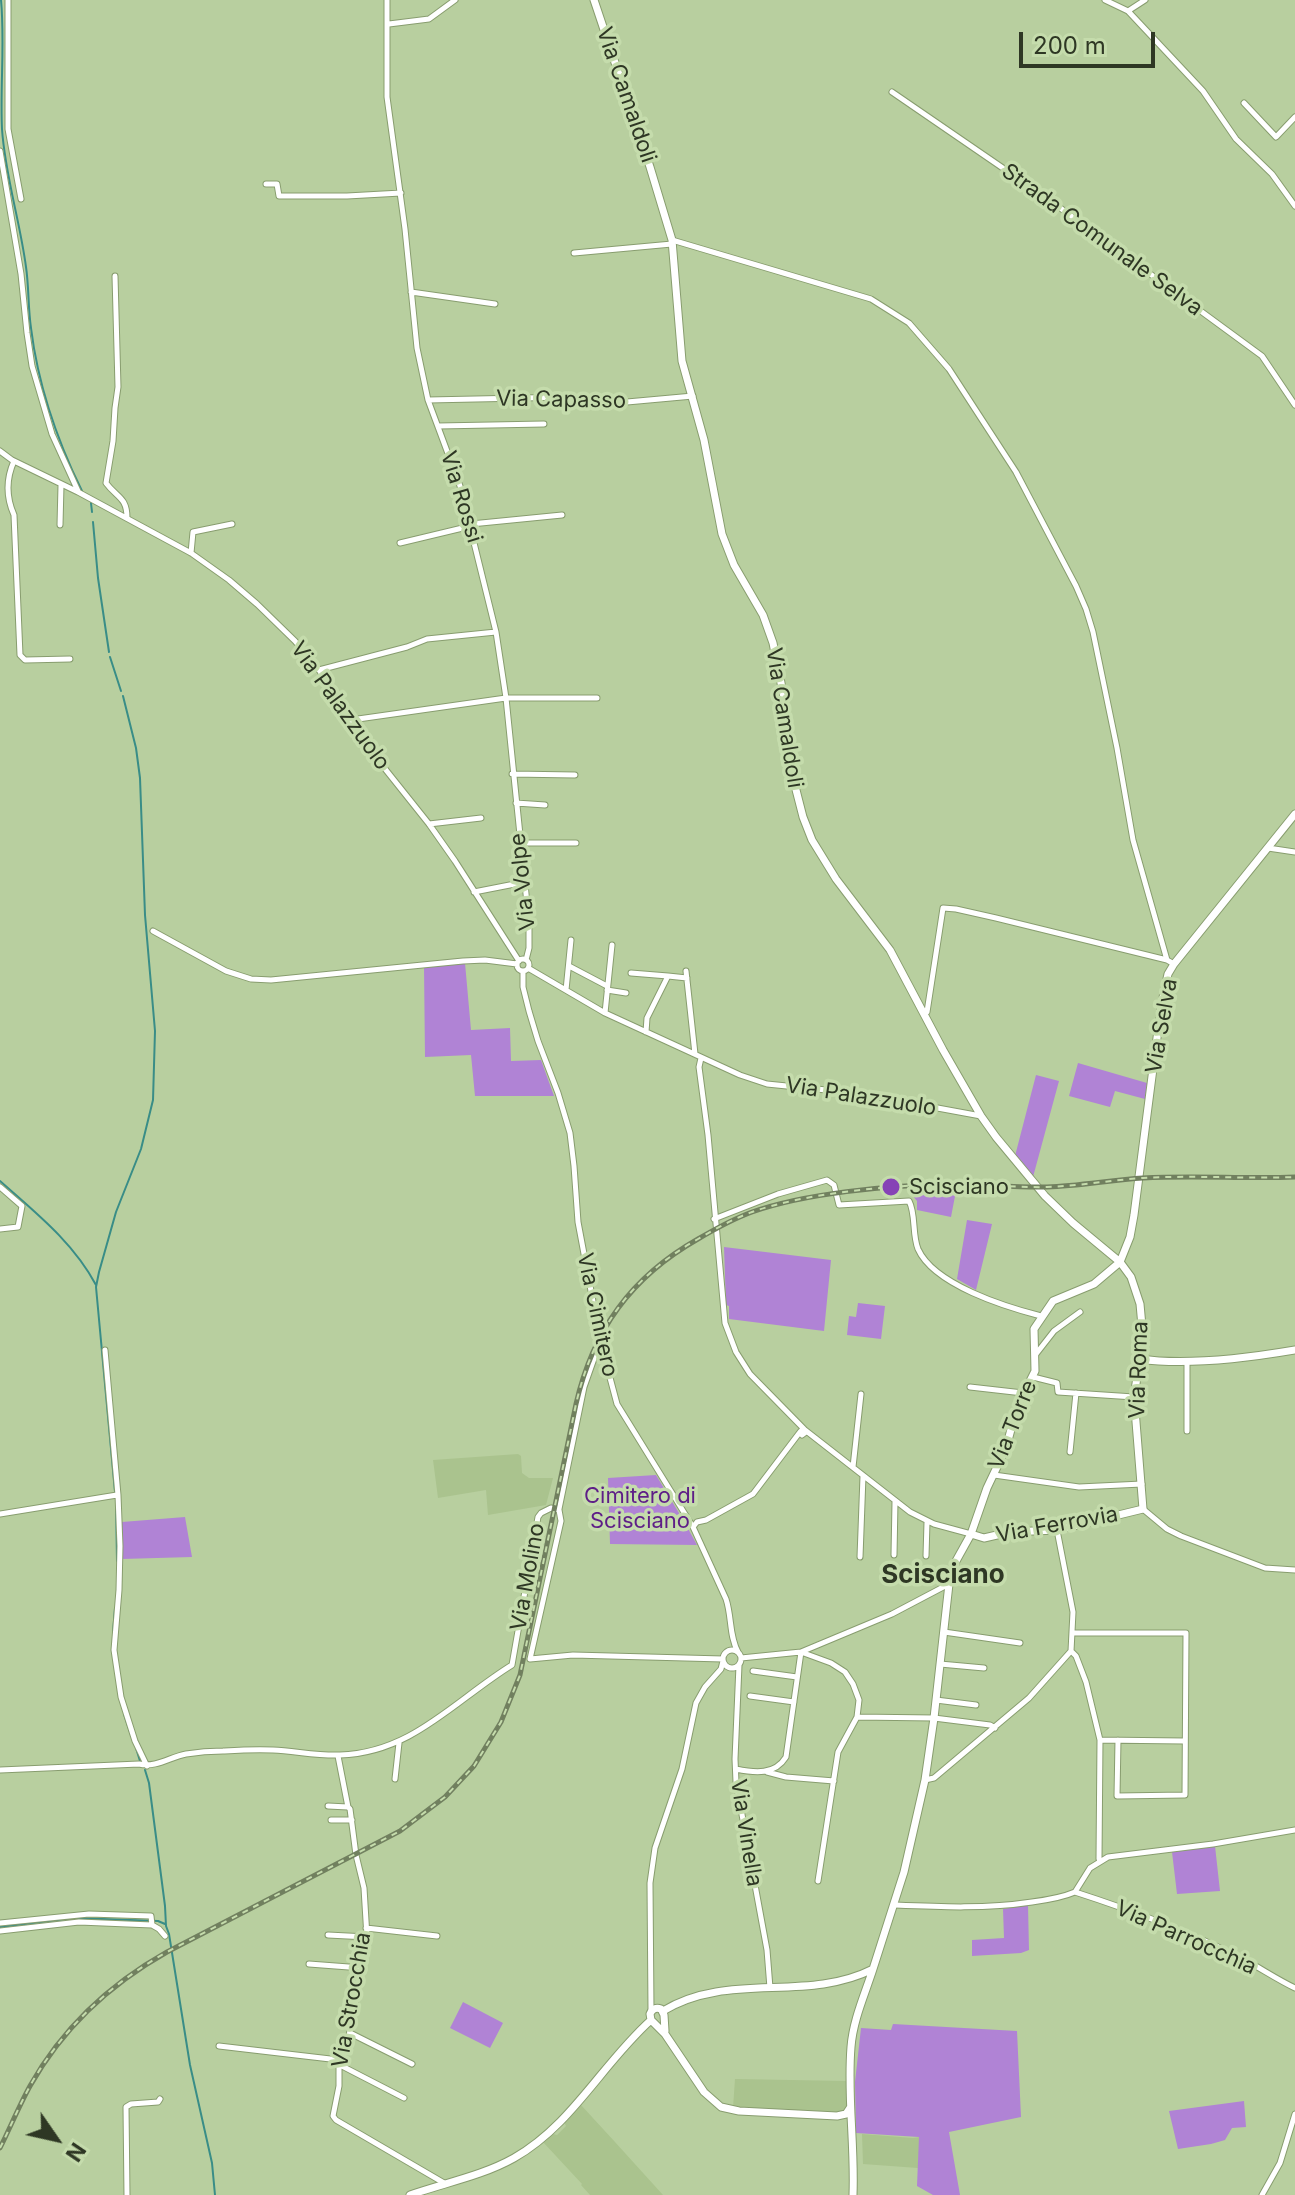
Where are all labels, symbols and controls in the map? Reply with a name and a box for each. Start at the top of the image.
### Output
scale bar [1023,16,1159,66]
street label: Via Camaldoli [590,24,662,166]
text: 200 m [1033,31,1106,60]
street label: Strada Comunale Selva [996,158,1208,322]
street label: Via Capasso [496,386,626,414]
street label: Via Rossi [435,448,487,546]
street label: Via Palazzuolo [285,637,395,775]
street label: Via Camaldoli [760,646,808,790]
street label: Via Volpe [505,832,541,932]
street label: Via Selva [1141,976,1183,1076]
street label: Via Palazzuolo [784,1072,938,1122]
place label: Scisciano [909,1174,1009,1200]
marker: Scisciano [880,1176,902,1198]
street label: Via Cimitero [571,1251,623,1379]
street label: Via Roma [1124,1321,1154,1419]
street label: Via Torre [983,1376,1043,1474]
park label: Cimitero di Scisciano [584,1483,696,1534]
street label: Via Ferrovia [994,1501,1120,1549]
street label: Via Molino [506,1521,550,1633]
district label: Scisciano [881,1559,1005,1591]
street label: Via Vinella [724,1777,768,1889]
street label: Via Parrocchia [1112,1895,1260,1981]
street label: Via Strocchia [327,1930,377,2070]
north arrow [16,2099,96,2179]
text: N [60,2138,91,2167]

